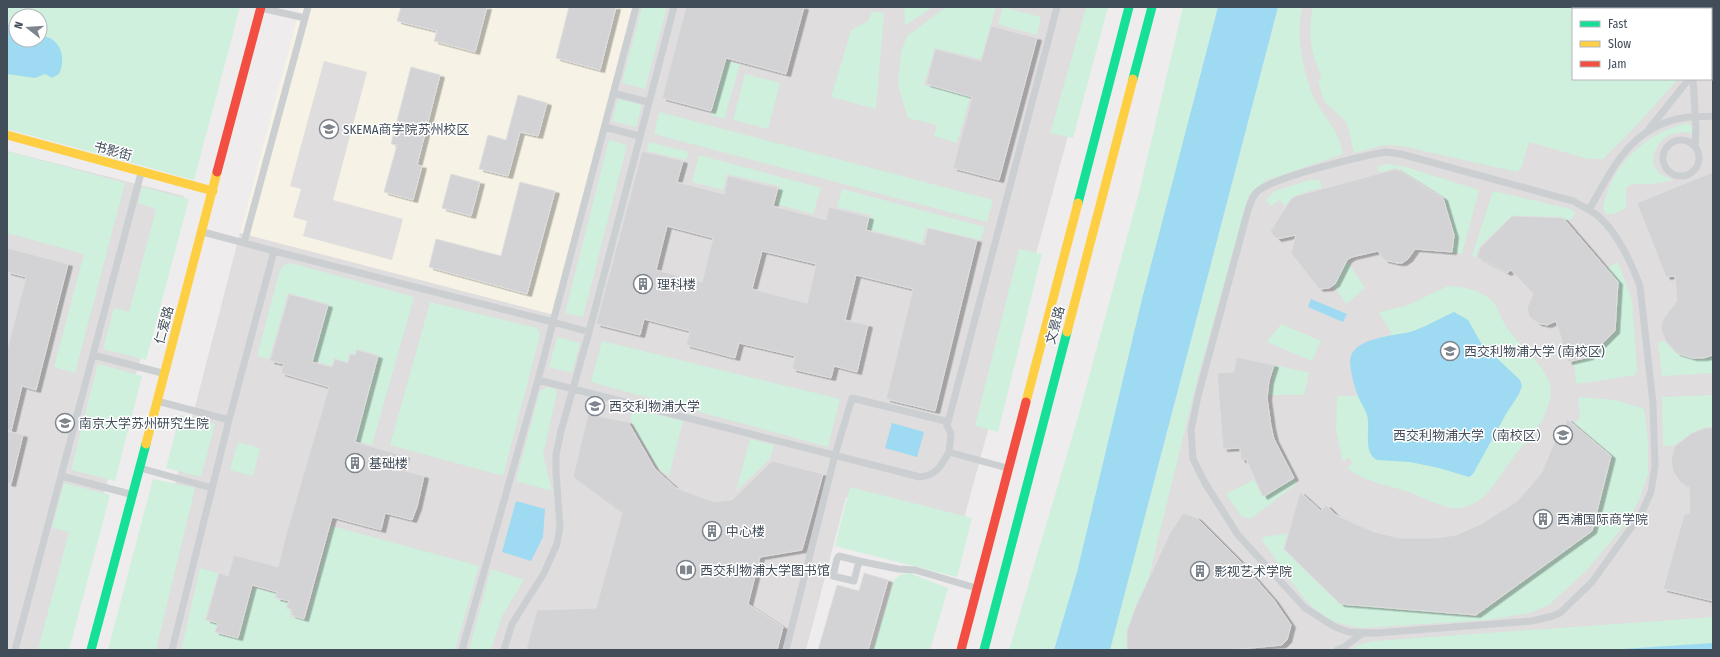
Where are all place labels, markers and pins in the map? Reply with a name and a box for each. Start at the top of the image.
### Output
school or university icon: SKEMA商学院苏州校区 [318,118,340,140]
place label: SKEMA商学院苏州校区 [343,122,470,137]
building icon: 理科楼 [632,273,654,295]
place label: 理科楼 [657,277,696,292]
school or university icon: 西交利物浦大学 (南校区) [1439,340,1461,362]
place label: 西交利物浦大学 (南校区) [1464,344,1605,359]
school or university icon: 西交利物浦大学 [584,395,606,417]
place label: 西交利物浦大学 [609,399,700,414]
school or university icon: 南京大学苏州研究生院 [54,412,76,434]
place label: 南京大学苏州研究生院 [79,416,209,431]
school or university icon: 西交利物浦大学（南校区） [1552,424,1574,446]
place label: 西交利物浦大学（南校区） [1393,428,1549,443]
building icon: 基础楼 [344,452,366,474]
place label: 基础楼 [369,456,408,471]
building icon: 西浦国际商学院 [1532,508,1554,530]
place label: 西浦国际商学院 [1557,512,1648,527]
building icon: 中心楼 [701,520,723,542]
place label: 中心楼 [726,524,765,539]
library icon: 西交利物浦大学图书馆 [675,559,697,581]
building icon: 影视艺术学院 [1189,560,1211,582]
place label: 西交利物浦大学图书馆 [700,563,830,578]
place label: 影视艺术学院 [1214,564,1292,579]

